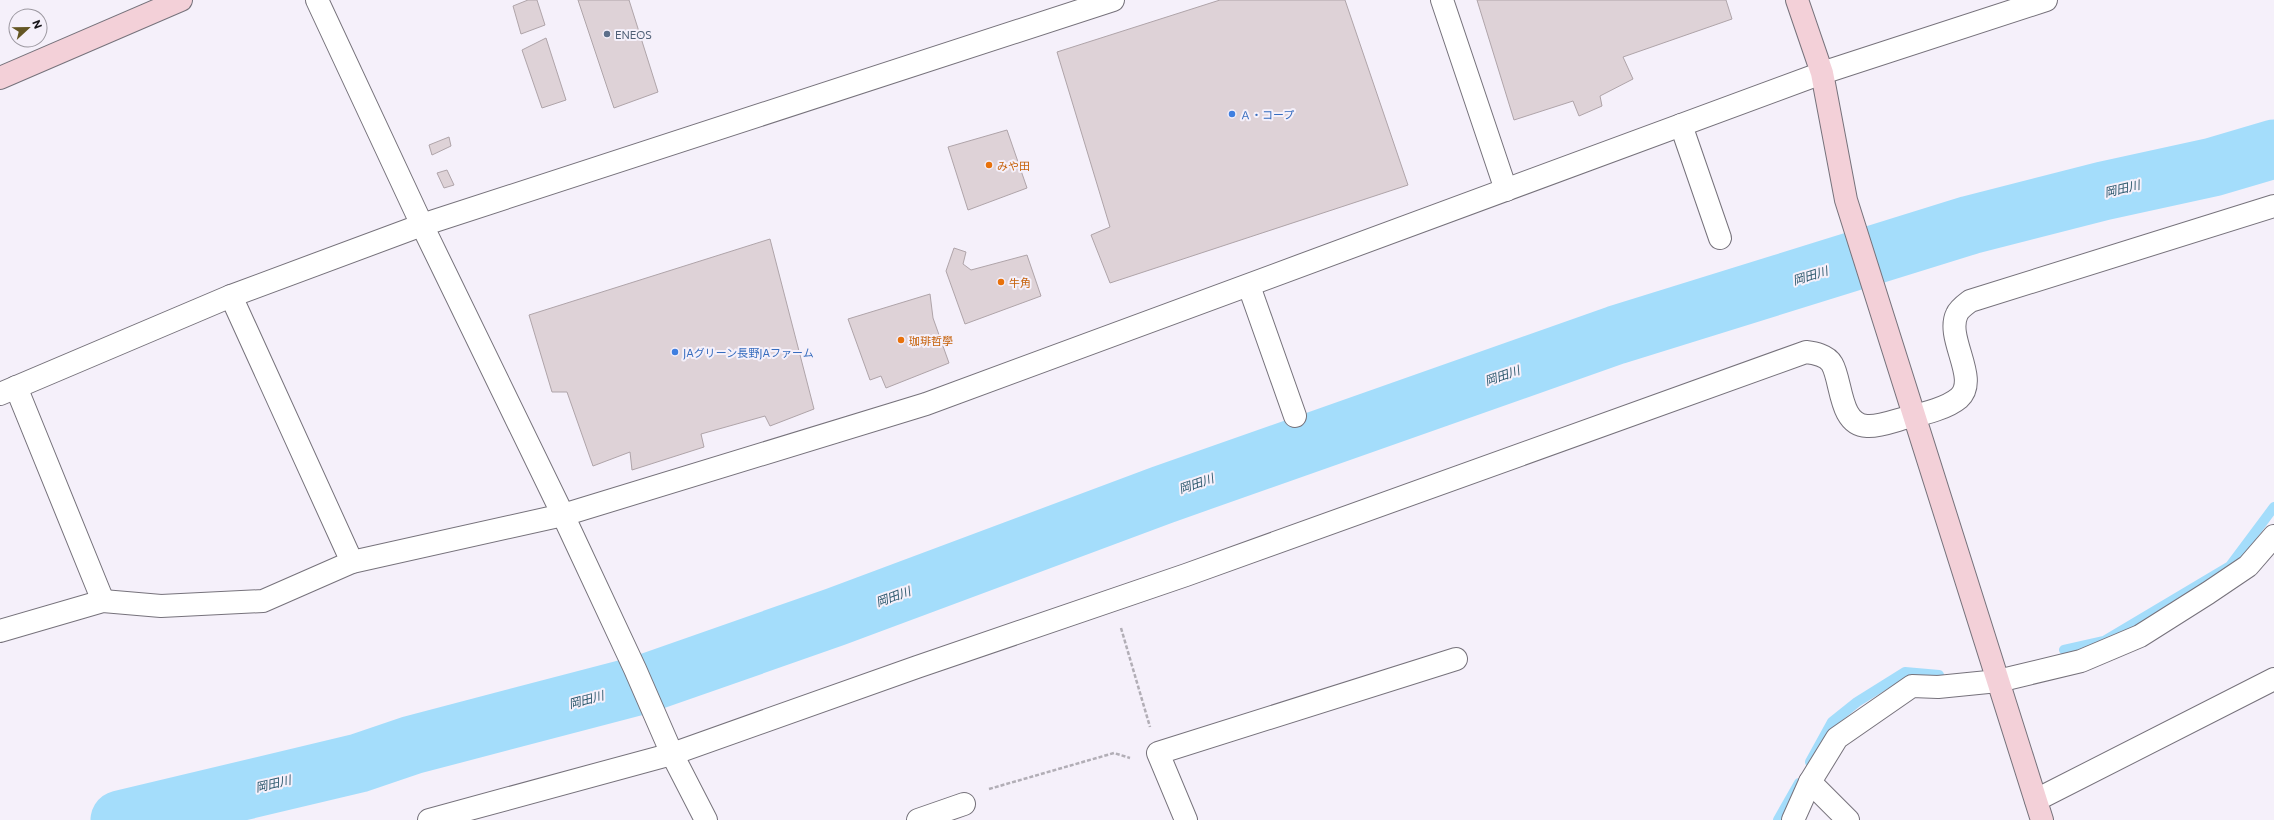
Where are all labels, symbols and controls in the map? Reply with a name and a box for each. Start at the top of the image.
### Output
north arrow [8,8,48,48]
text: N [30,18,45,30]
place label: ENEOS [615,28,652,41]
marker: ENEOS [602,29,612,39]
place label: Ａ・コープ [1240,108,1294,121]
marker: Ａ・コープ [1227,109,1237,119]
place label: みや田 [997,159,1030,172]
marker: みや田 [984,160,994,170]
water label: 岡田川 [2103,177,2143,199]
water label: 岡田川 [1791,262,1831,287]
place label: 牛角 [1009,276,1031,289]
marker: 牛角 [996,277,1006,287]
place label: 珈琲哲學 [909,334,953,347]
marker: 珈琲哲學 [896,335,906,345]
place label: JAグリーン長野JAファーム [683,346,814,360]
marker: JAグリーン長野JAファーム [670,347,680,357]
water label: 岡田川 [1483,362,1523,387]
water label: 岡田川 [1177,470,1217,495]
water label: 岡田川 [874,583,914,609]
water label: 岡田川 [567,687,607,710]
water label: 岡田川 [254,772,294,794]

